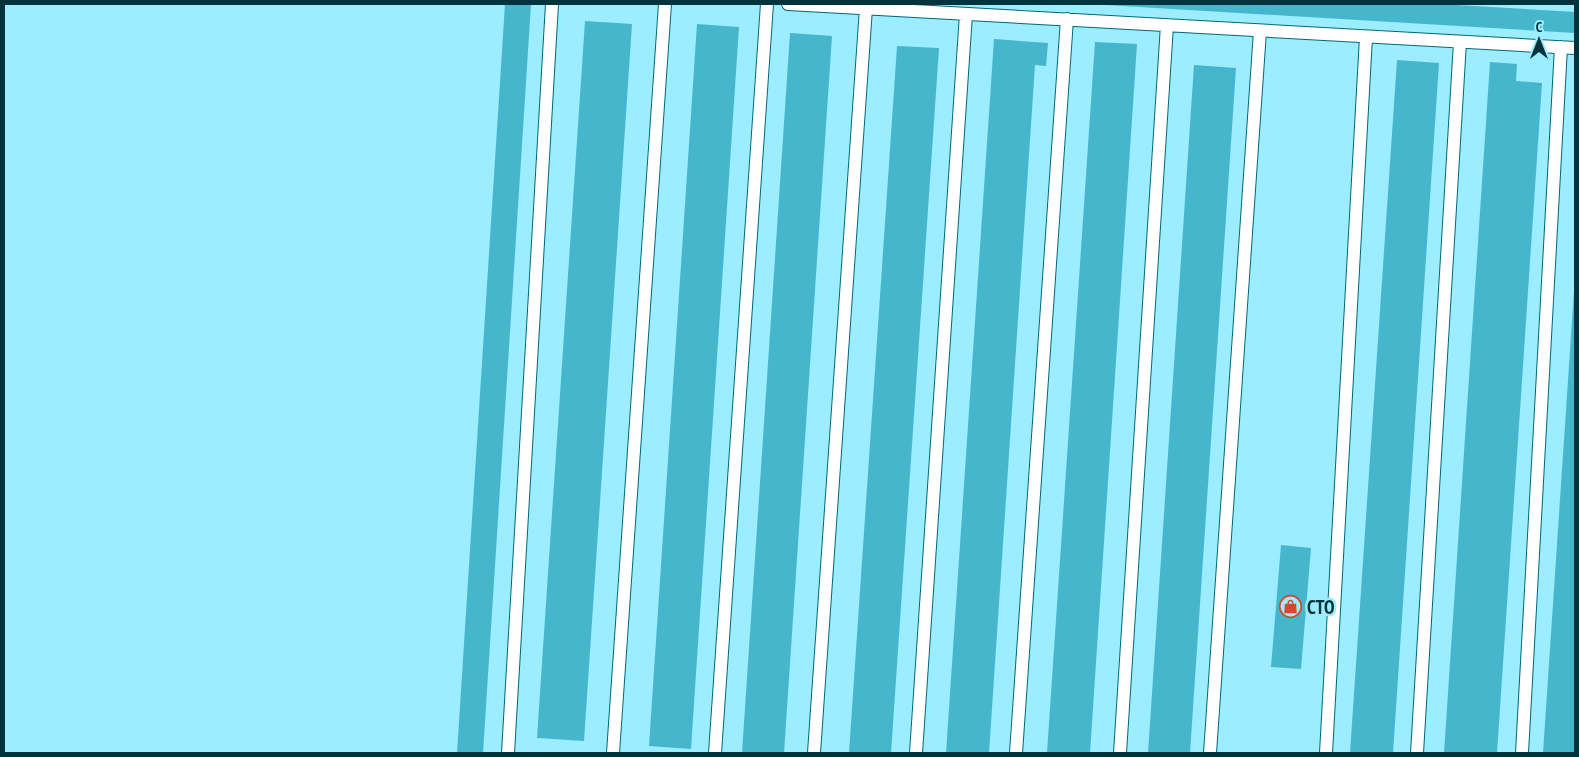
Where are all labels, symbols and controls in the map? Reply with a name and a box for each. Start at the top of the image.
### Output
north arrow [1514,15,1564,65]
text: С [1536,18,1543,36]
shop icon: СТО [1279,595,1303,619]
place label: СТО [1307,595,1335,619]

